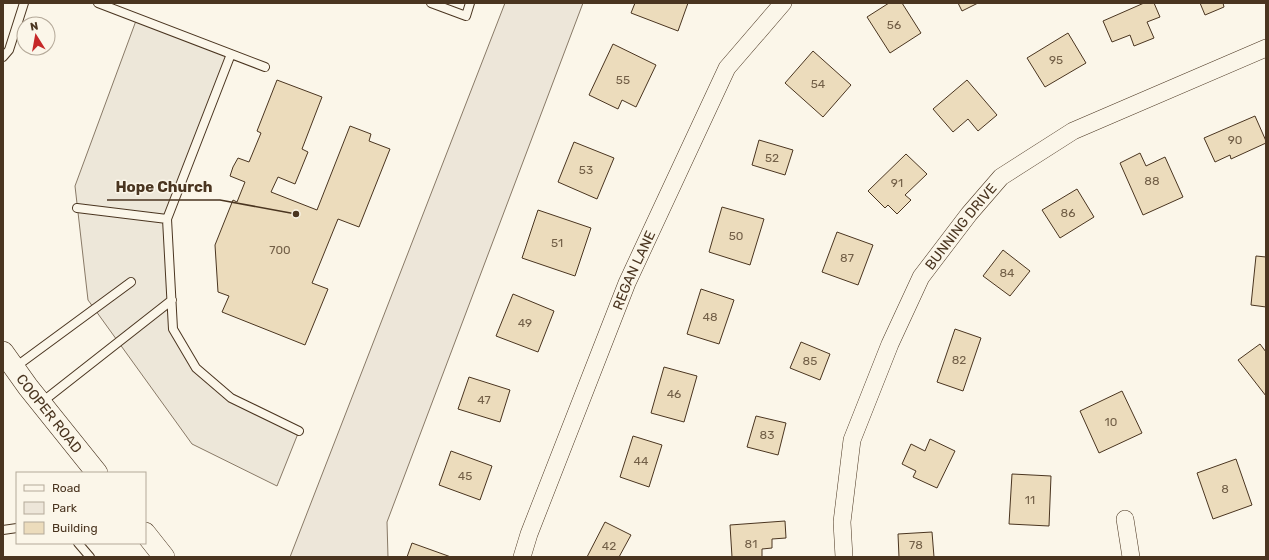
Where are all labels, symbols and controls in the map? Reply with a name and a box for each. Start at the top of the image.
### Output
north arrow [16,16,56,56]
house number: 56 [887,18,901,32]
text: N [29,20,39,34]
house number: 95 [1049,53,1063,67]
house number: 55 [616,73,630,87]
house number: 54 [811,77,826,91]
house number: 90 [1228,133,1242,147]
house number: 52 [765,151,779,165]
house number: 53 [579,163,593,177]
callout: Hope Church [107,173,220,200]
house number: 88 [1144,174,1160,188]
house number: 91 [891,176,903,190]
text: Hope Church [115,178,213,196]
street label: BUNNING DRIVE [921,180,1000,273]
house number: 86 [1061,206,1075,220]
street label: REGAN LANE [609,228,659,312]
house number: 50 [729,229,743,243]
house number: 51 [551,236,563,250]
house number: 700 [269,243,291,257]
house number: 87 [840,251,854,265]
house number: 84 [999,266,1015,280]
house number: 48 [702,310,718,324]
house number: 49 [518,316,532,330]
house number: 82 [952,353,966,367]
house number: 85 [803,354,817,368]
street label: COOPER ROAD [13,371,86,456]
house number: 46 [667,387,681,401]
house number: 47 [477,393,491,407]
house number: 10 [1105,415,1117,429]
house number: 83 [760,428,774,442]
house number: 44 [634,454,649,468]
house number: 45 [458,469,472,483]
legend [16,472,146,544]
text: Road [52,481,80,495]
house number: 8 [1221,482,1229,496]
house number: 11 [1025,493,1035,507]
text: Park [52,501,78,515]
text: Building [52,521,98,535]
house number: 81 [745,537,757,551]
house number: 78 [909,538,923,552]
house number: 42 [602,539,616,553]

